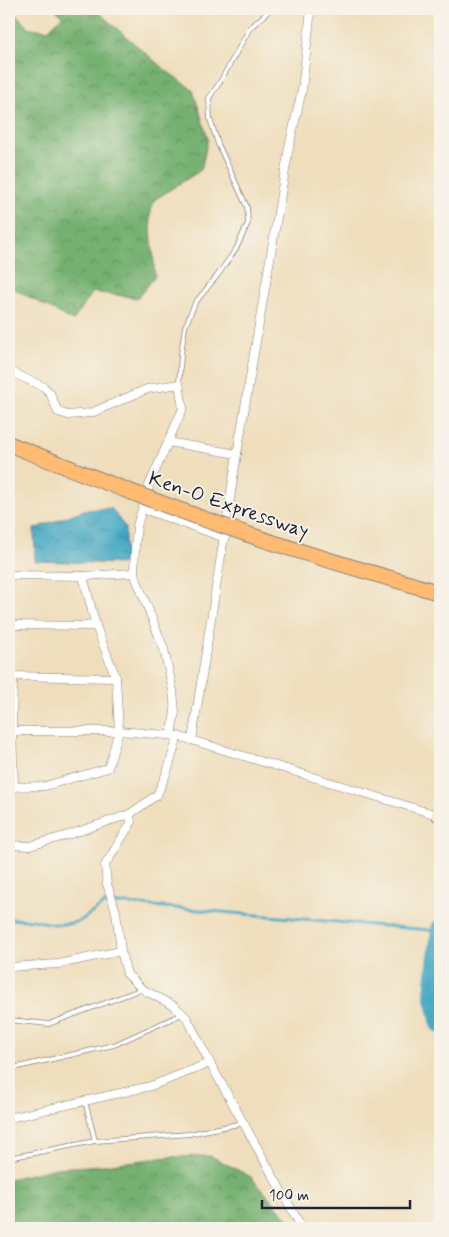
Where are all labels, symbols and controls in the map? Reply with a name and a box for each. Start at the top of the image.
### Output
street label: Ken-O Expressway [145,465,312,545]
scale bar [262,1177,409,1209]
text: 100 m [269,1186,309,1206]

